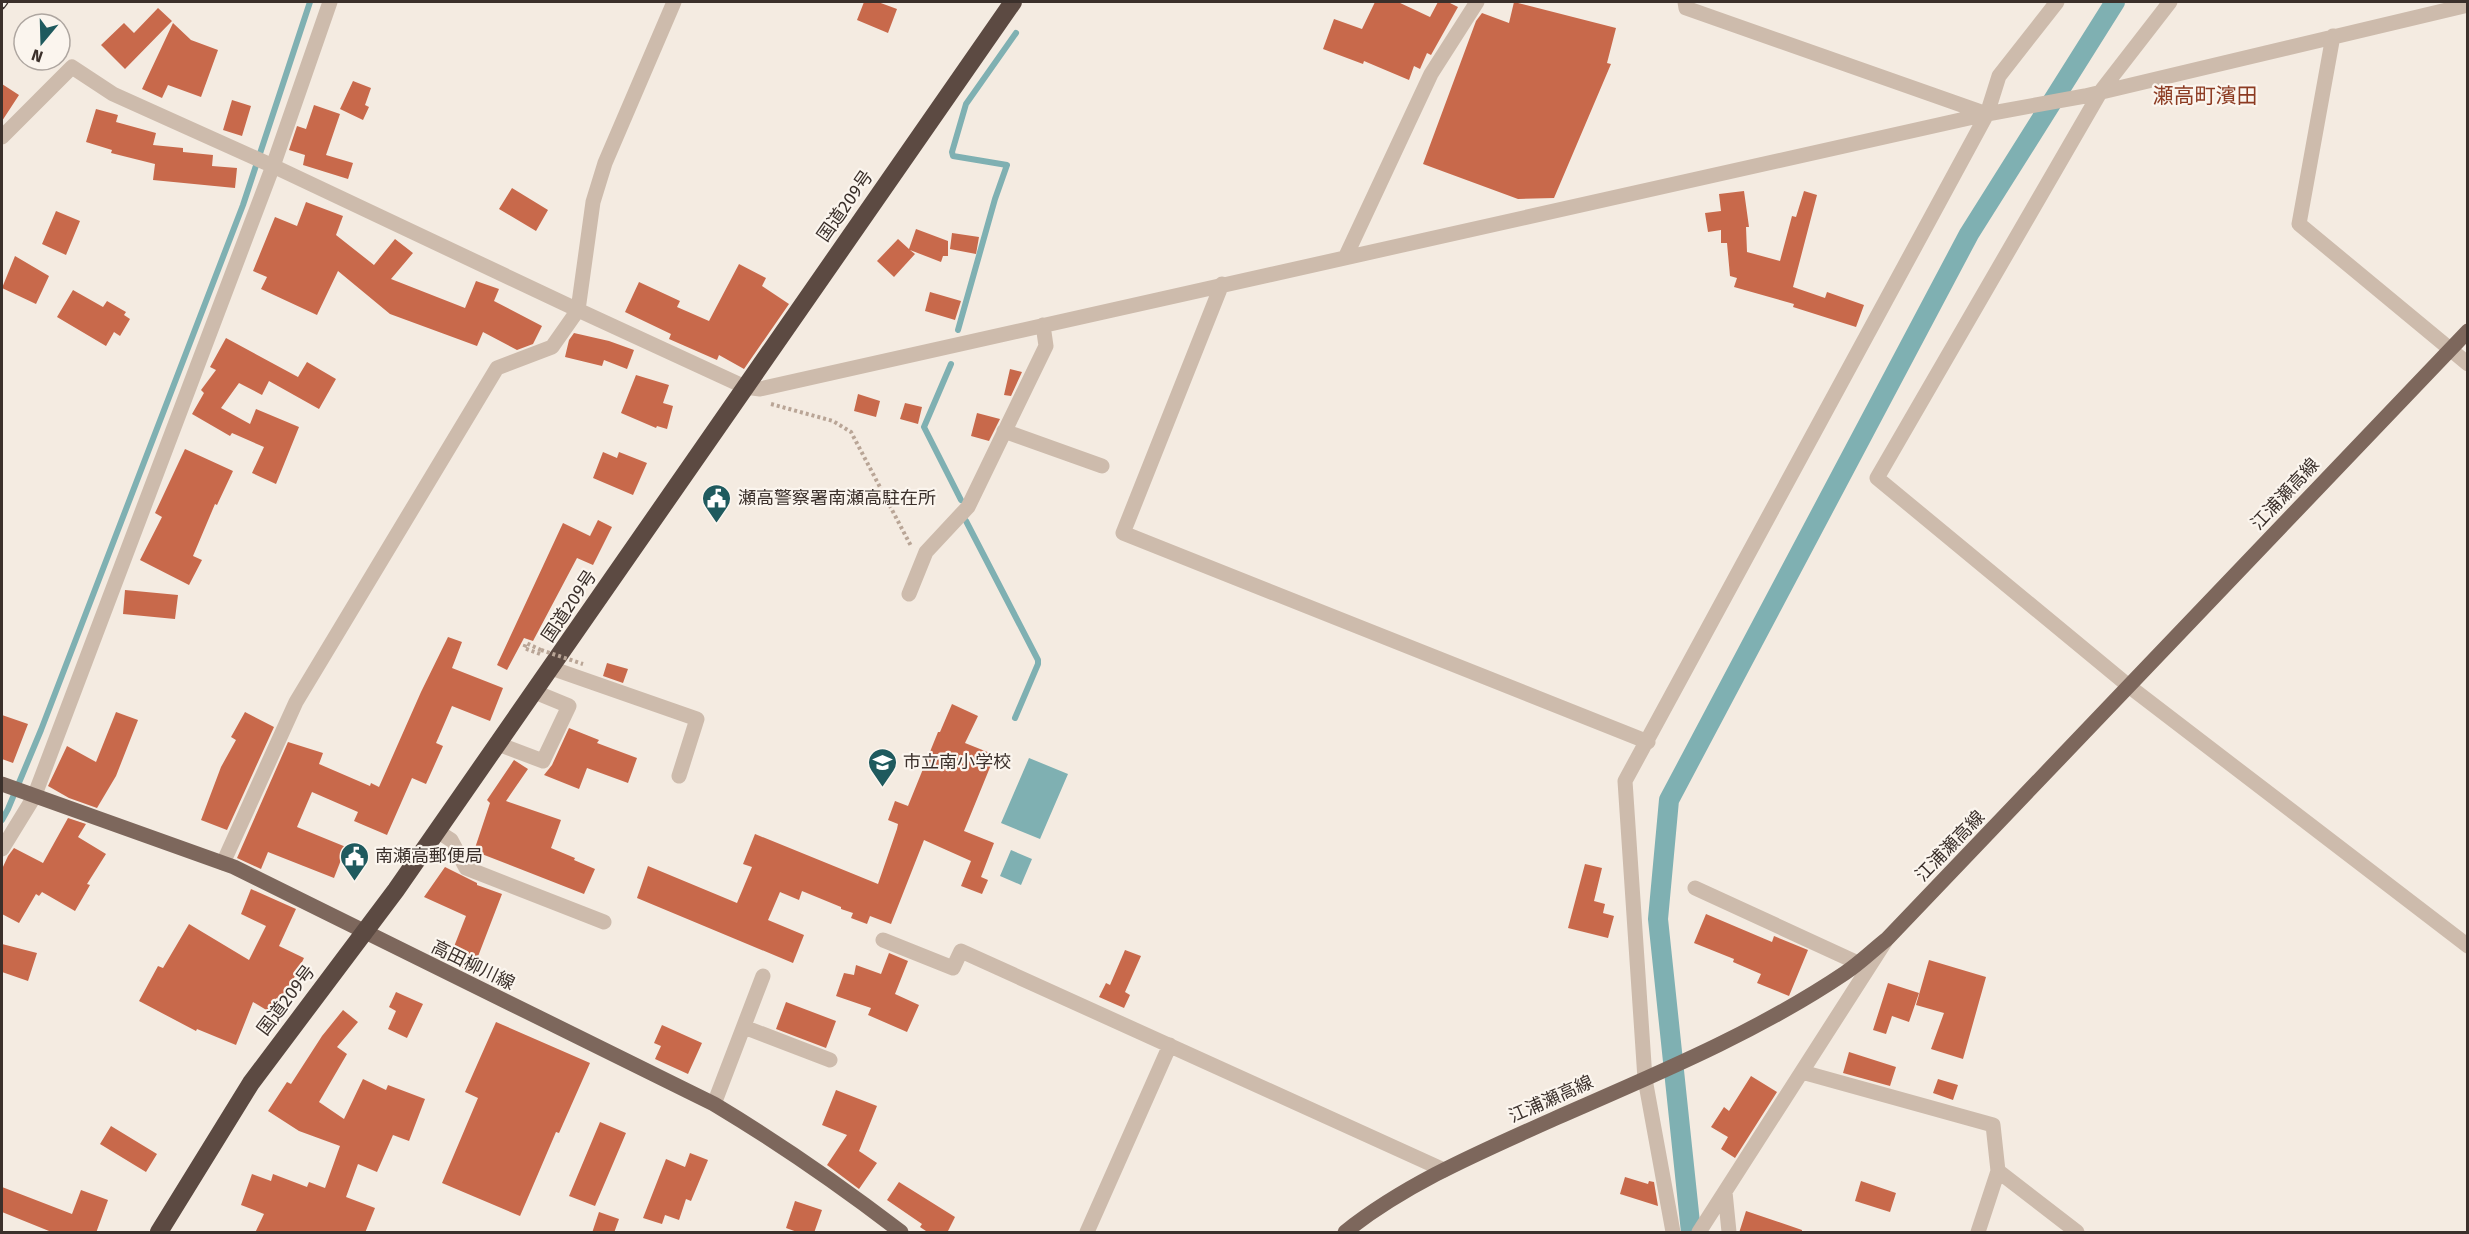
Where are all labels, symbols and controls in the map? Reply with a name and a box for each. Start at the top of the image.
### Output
north arrow [12,12,72,72]
text: N [29,45,45,66]
district label: 瀬高町濱田 [2153,83,2258,109]
street label: 国道209号 [812,166,878,246]
street label: 江浦瀬高線 [2246,454,2324,534]
public building icon: 瀬高警察署南瀬高駐在所 [701,482,733,524]
place label: 瀬高警察署南瀬高駐在所 [738,487,936,509]
street label: 国道209号 [537,566,601,646]
school or university icon: 市立南小学校 [866,746,898,788]
place label: 市立南小学校 [903,751,1011,773]
street label: 江浦瀬高線 [1911,806,1989,886]
public building icon: 南瀬高郵便局 [338,840,370,882]
place label: 南瀬高郵便局 [375,845,483,867]
street label: 高田柳川線 [428,935,518,995]
street label: 国道209号 [252,961,320,1039]
street label: 江浦瀬高線 [1505,1071,1597,1127]

